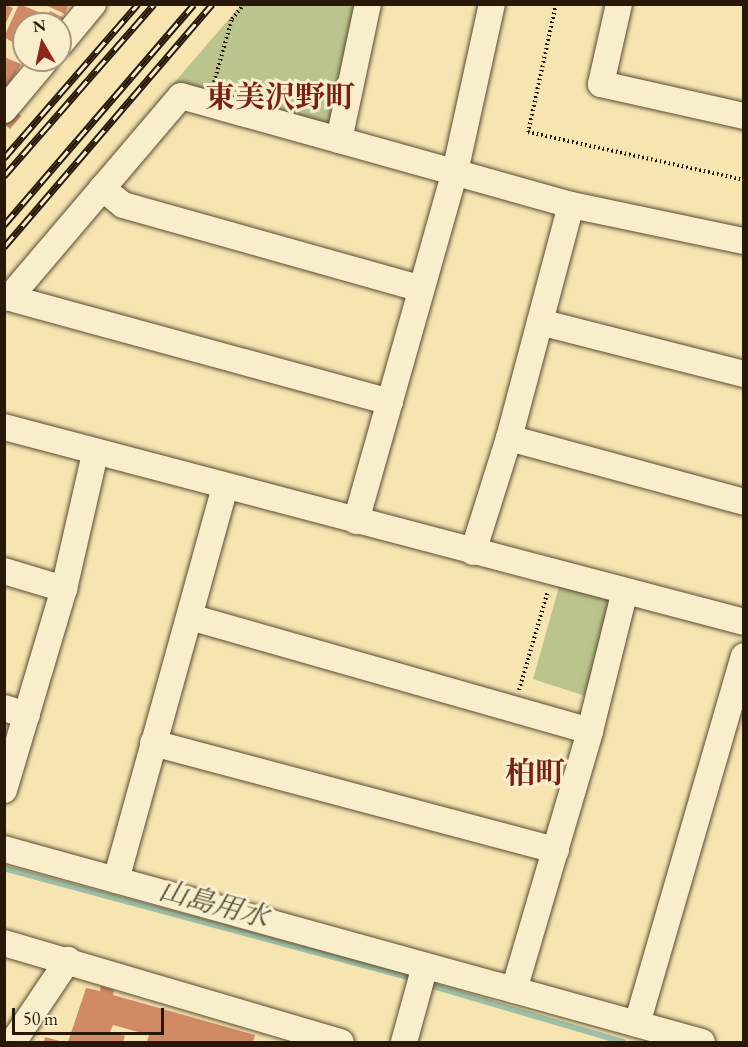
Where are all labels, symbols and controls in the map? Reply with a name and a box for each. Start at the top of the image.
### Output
north arrow [12,12,72,72]
text: N [31,14,47,37]
district label: 東美沢野町 [205,79,355,115]
district label: 柏町 [505,755,565,791]
water label: 山島用水 [156,872,272,934]
scale bar [15,996,166,1034]
text: 50 m [23,1007,58,1030]

